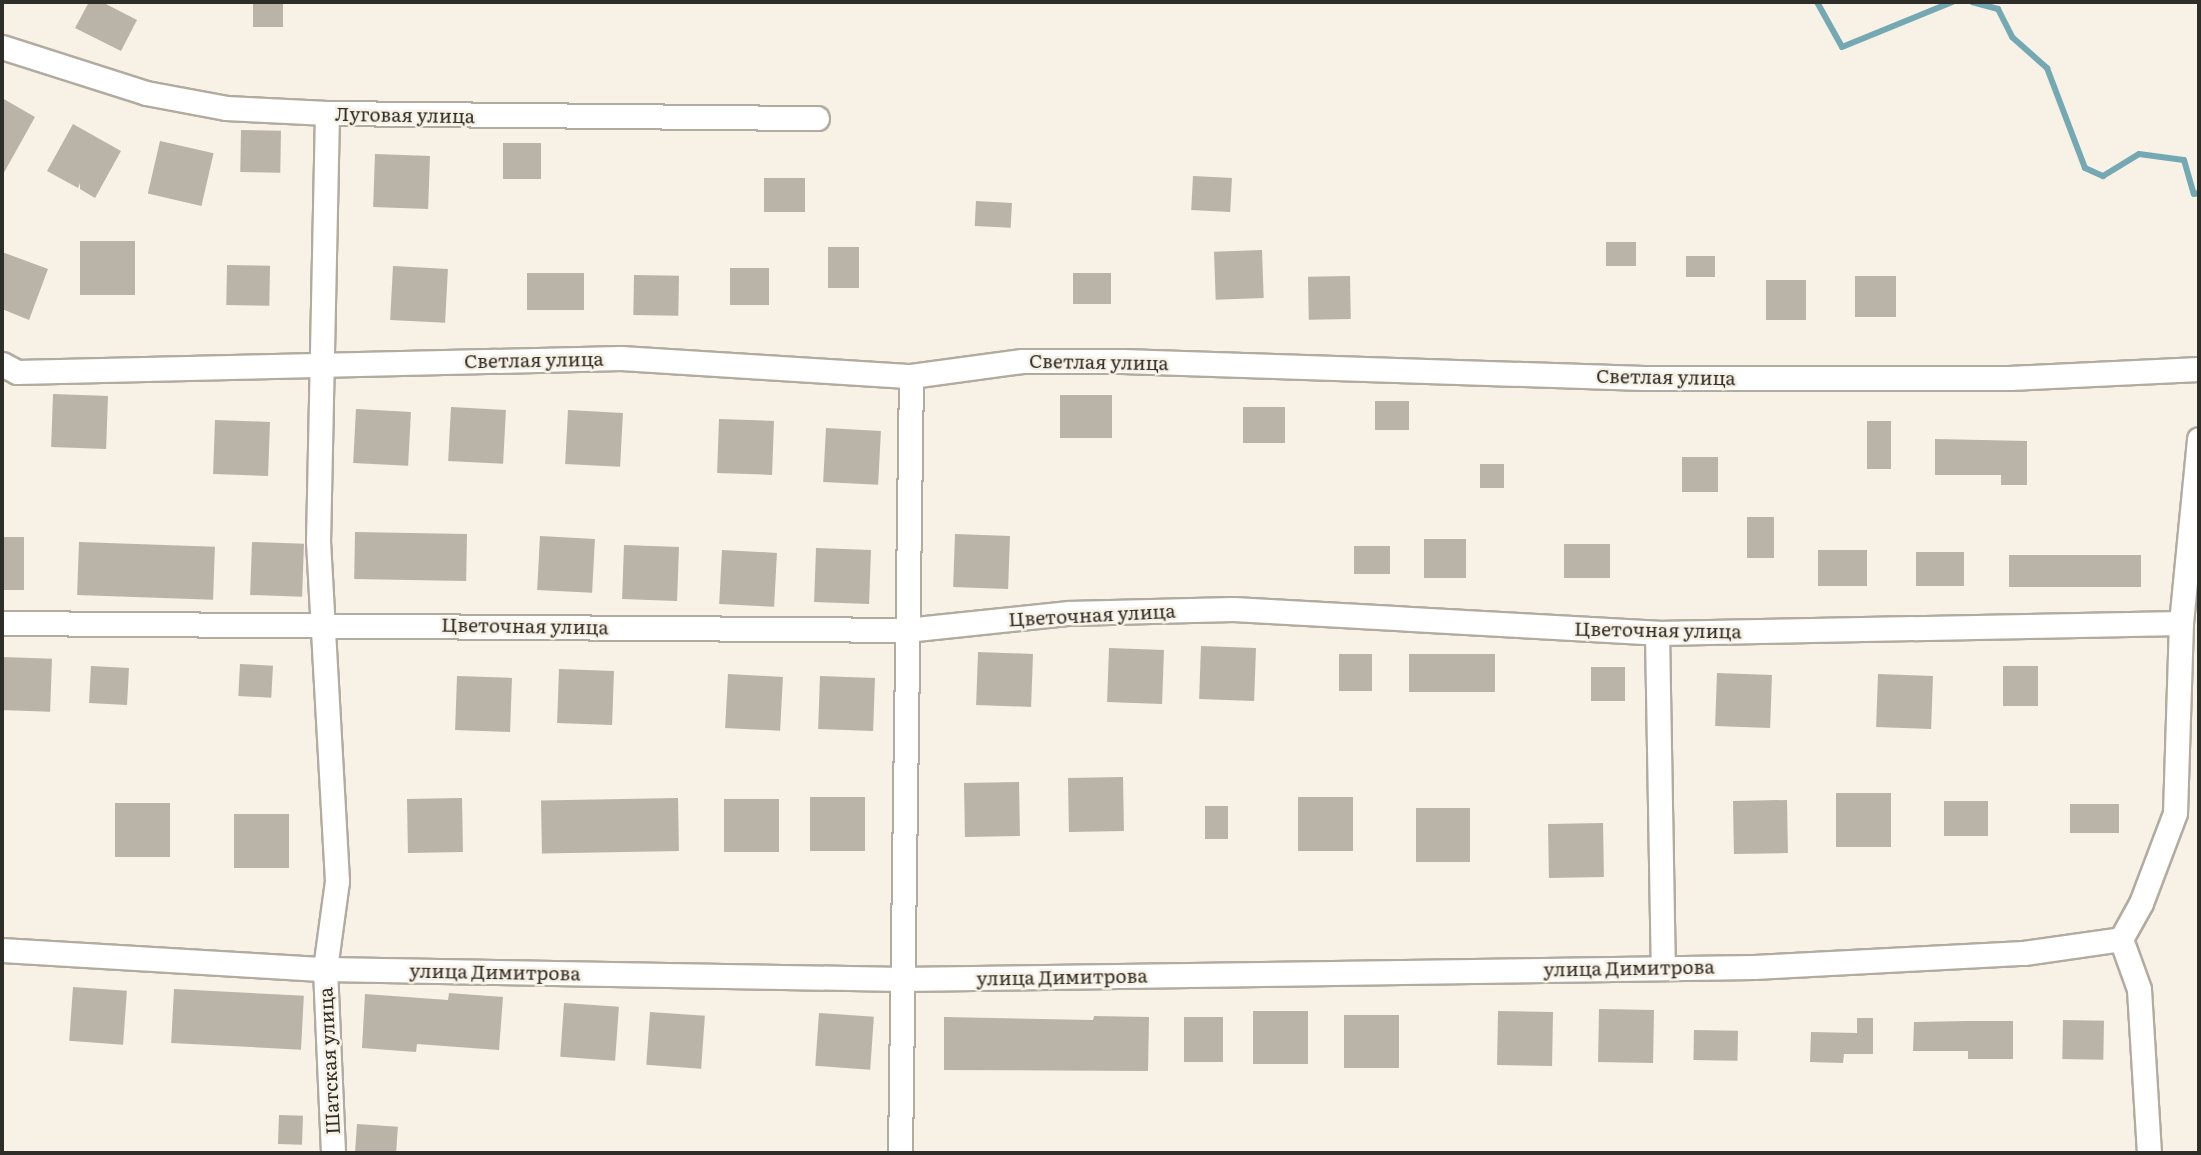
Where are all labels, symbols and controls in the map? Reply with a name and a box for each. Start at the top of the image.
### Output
street label: Луговая улица [335,102,475,128]
street label: Светлая улица [464,347,604,373]
street label: Светлая улица [1029,349,1169,375]
street label: Светлая улица [1596,364,1736,390]
street label: Цветочная улица [1008,599,1176,631]
street label: Цветочная улица [441,613,609,639]
street label: Цветочная улица [1574,617,1742,643]
street label: улица Димитрова [1543,955,1715,981]
street label: улица Димитрова [409,959,581,985]
street label: улица Димитрова [976,964,1148,990]
street label: Шатская улица [314,987,344,1135]

